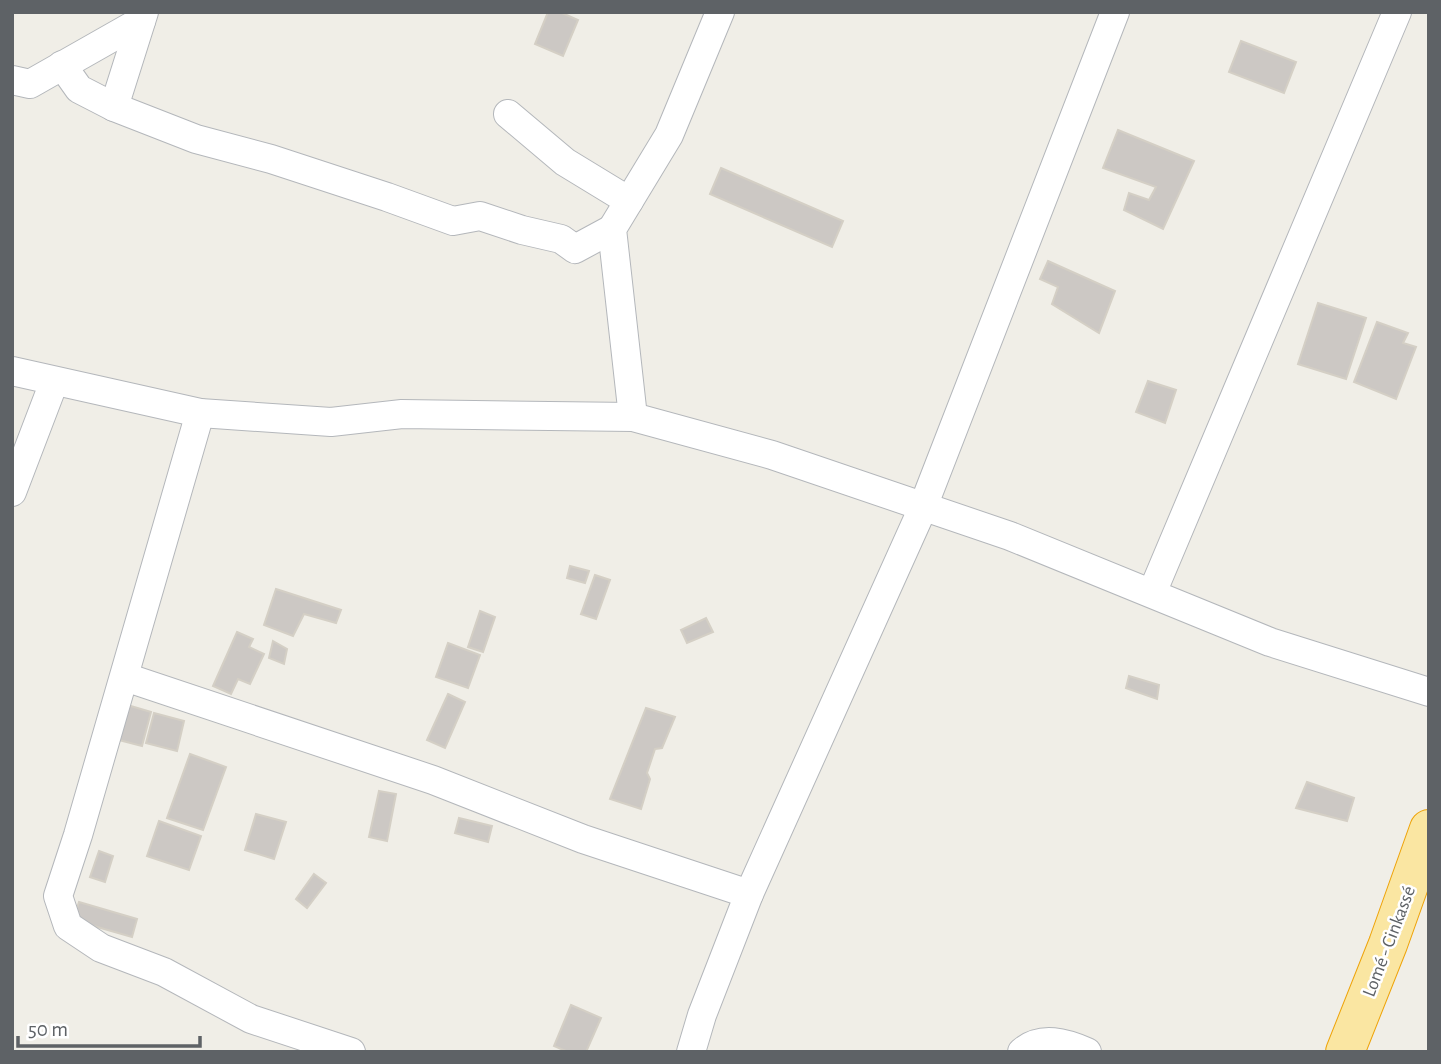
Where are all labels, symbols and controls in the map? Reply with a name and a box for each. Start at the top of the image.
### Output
street label: Lomé - Cinkassé [1360,884,1419,1000]
scale bar [18,1004,200,1048]
text: 50 m [28,1019,68,1040]

